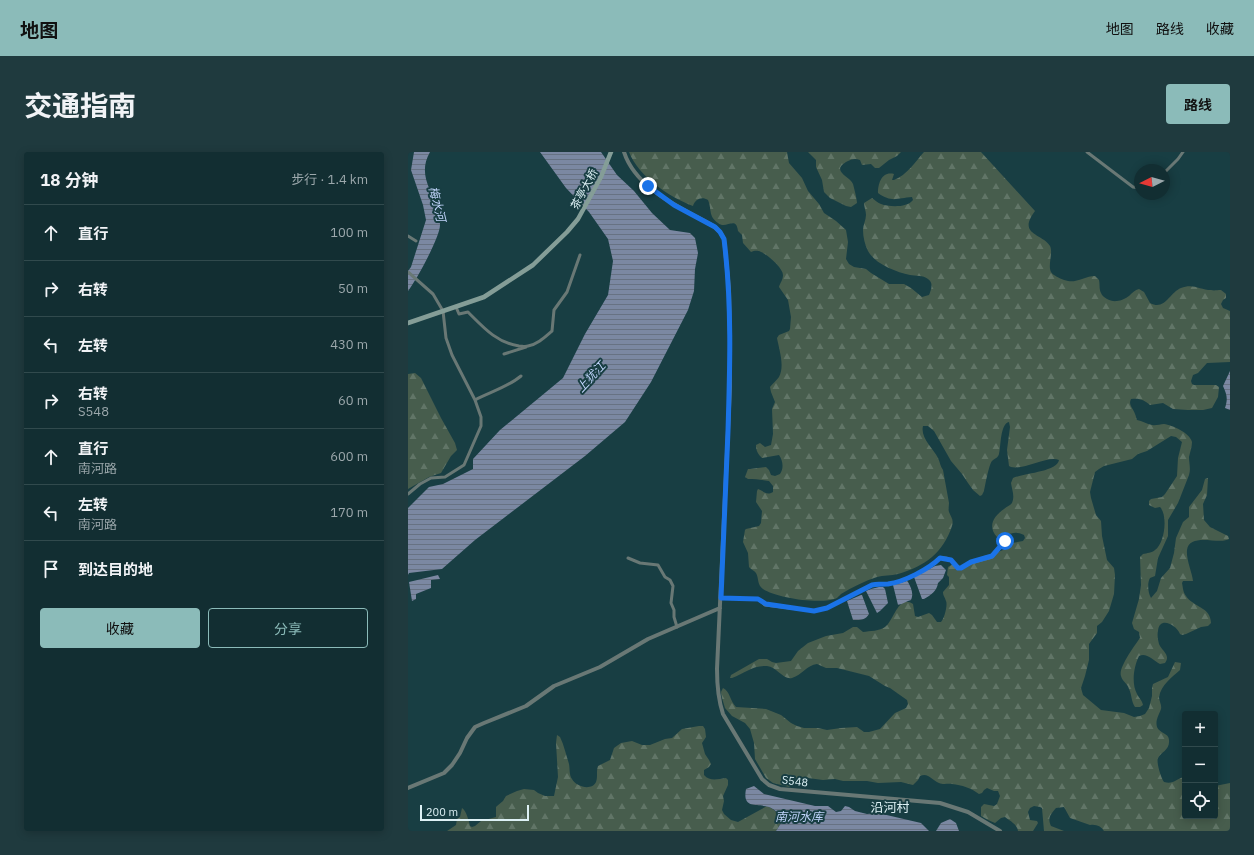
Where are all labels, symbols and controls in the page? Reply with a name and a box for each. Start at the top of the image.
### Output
text: 地图 [20,18,58,42]
text: 地图 [1106,20,1134,38]
text: 路线 [1156,20,1184,38]
text: 收藏 [1206,20,1234,38]
button: 路线 [1166,84,1230,124]
text: 交通指南 [24,87,136,124]
north arrow [1134,164,1170,200]
street label: 茶亭大桥 [567,166,601,212]
text: 18 分钟 [40,169,98,191]
text: 步行 · 1.4 km [291,171,368,188]
route end [639,177,657,195]
water label: 梅水河 [426,185,450,225]
icon: ahead [40,222,62,244]
text: 直行 [78,224,108,243]
text: 100 m [330,224,368,241]
icon: right [40,278,62,300]
text: 右转 [78,280,108,299]
text: 50 m [338,280,368,297]
icon: left [40,334,62,356]
text: 左转 [78,336,108,355]
text: 430 m [330,336,368,353]
water label: 上犹江 [573,357,610,395]
text: 右转 [78,384,108,403]
icon: right [40,390,62,412]
text: 60 m [338,392,368,409]
text: S548 [78,403,109,420]
text: 直行 [78,439,108,458]
icon: ahead [40,446,62,468]
text: 600 m [330,448,368,465]
text: 南河路 [78,460,117,477]
text: 左转 [78,495,108,514]
icon: left [40,502,62,524]
text: 170 m [330,504,368,521]
text: 南河路 [78,516,117,533]
route start [996,532,1014,550]
icon: arrive [40,558,62,580]
text: 到达目的地 [78,560,153,579]
button: 收藏 [40,608,200,648]
button: 分享 [208,608,368,648]
map controls [1182,711,1218,819]
button: + [1182,711,1218,747]
button: − [1182,747,1218,783]
street label: S548 [781,772,809,790]
button: locate [1182,783,1218,819]
district label: 沿河村 [870,799,910,816]
scale bar [420,803,529,822]
text: 200 m [426,805,458,819]
water label: 南河水库 [775,809,825,824]

